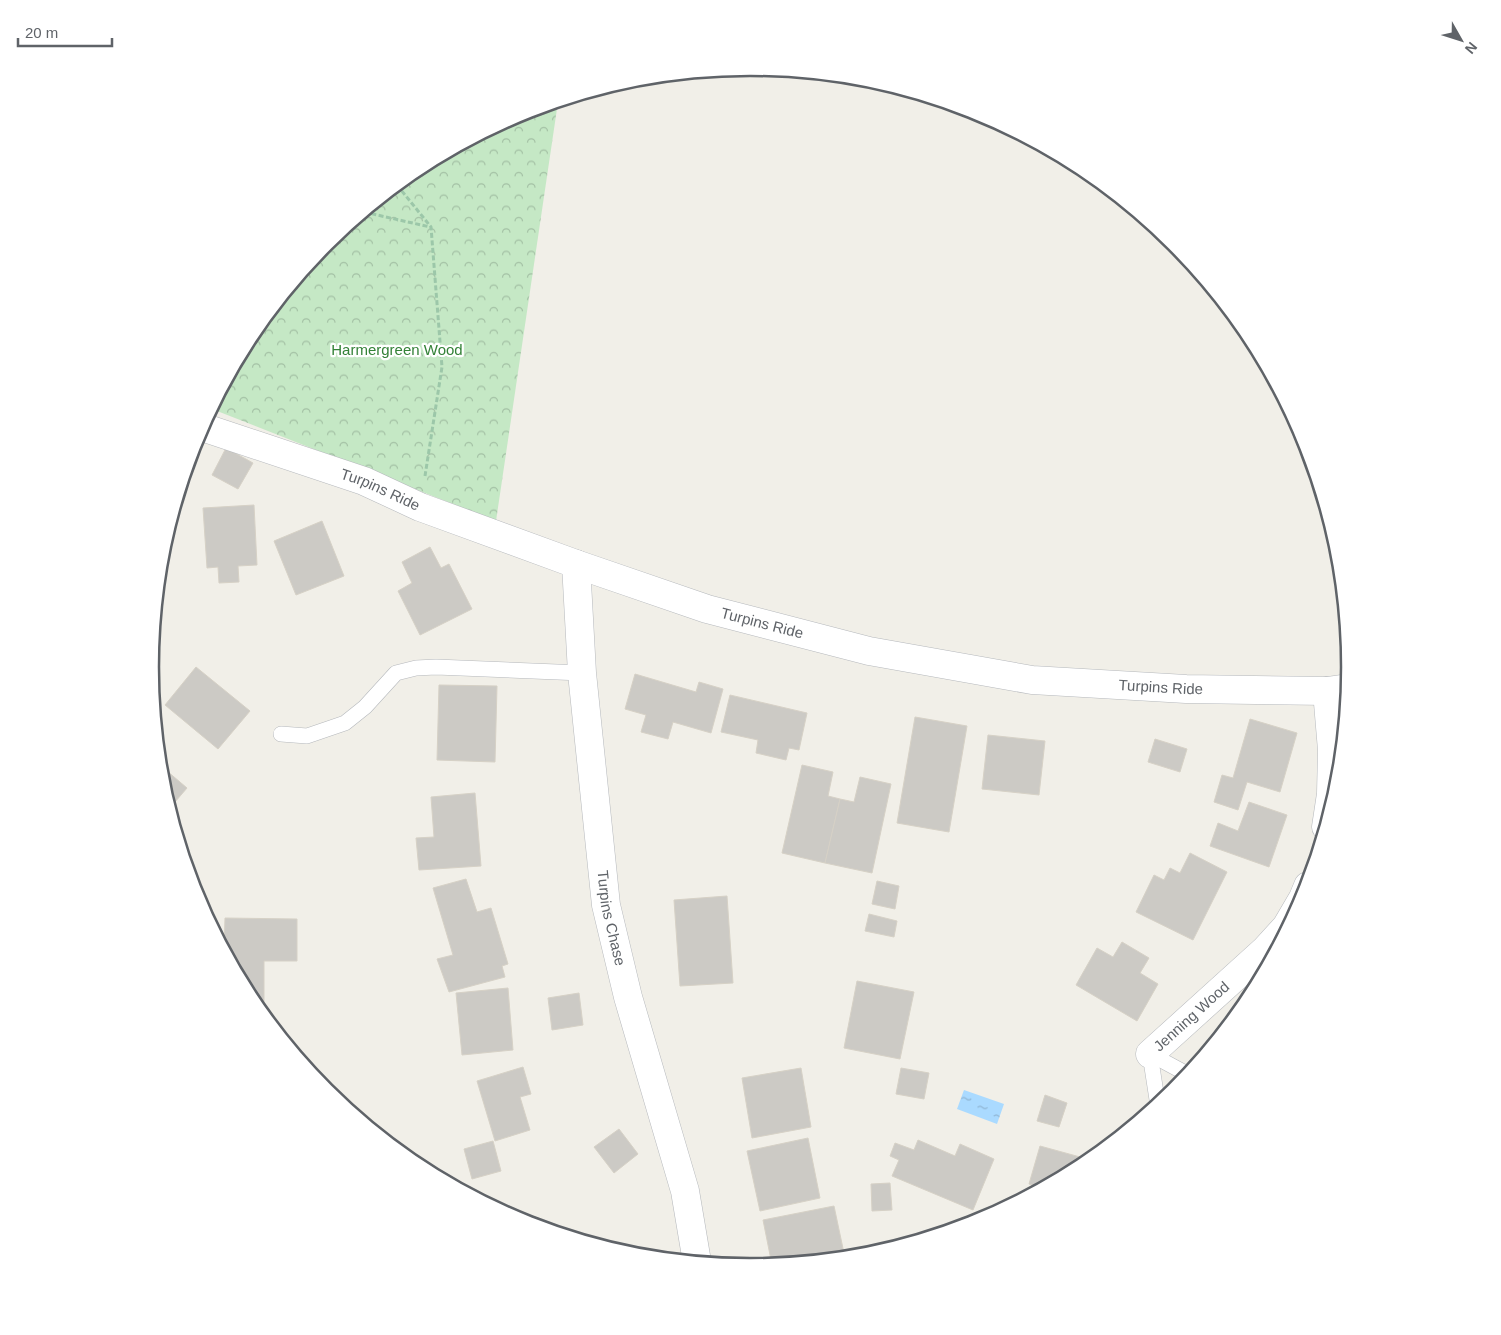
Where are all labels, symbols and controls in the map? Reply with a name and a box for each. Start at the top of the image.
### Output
scale bar [18,15,111,47]
north arrow [1436,15,1486,65]
text: 20 m [25,24,58,41]
text: N [1462,39,1481,57]
park label: Harmergreen Wood [331,341,463,358]
street label: Turpins Ride [339,465,423,514]
street label: Turpins Ride [719,604,805,642]
street label: Turpins Ride [1118,676,1203,697]
street label: Turpins Chase [594,869,629,967]
street label: Jenning Wood [1150,978,1232,1054]

